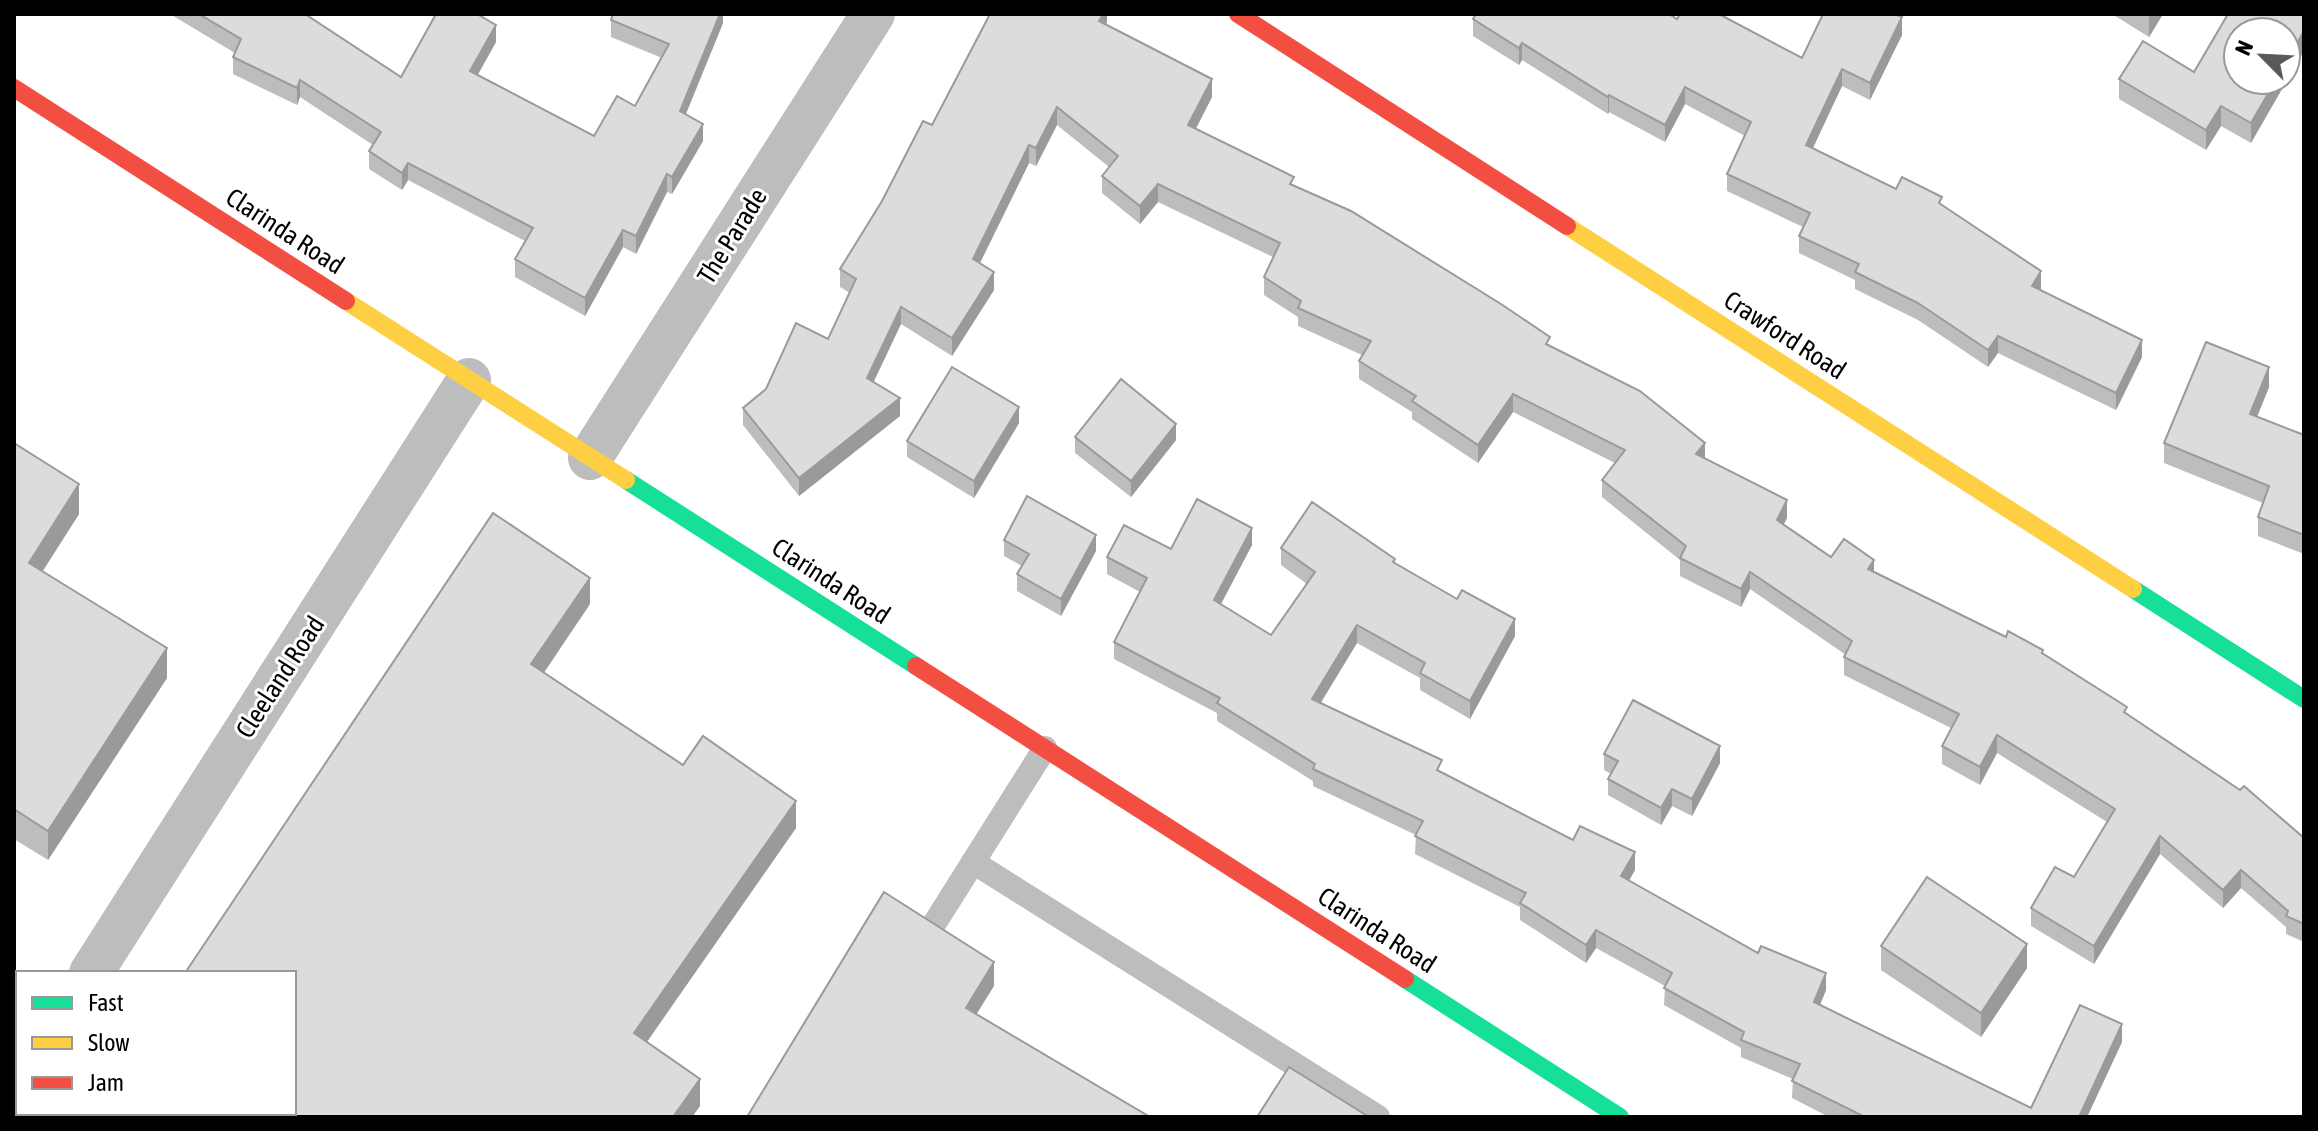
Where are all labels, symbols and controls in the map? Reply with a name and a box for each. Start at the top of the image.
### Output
north arrow [2222,16,2302,96]
text: N [2229,37,2258,59]
street label: Clarinda Road [220,182,350,280]
street label: The Parade [691,183,773,289]
street label: Crawford Road [1719,285,1851,385]
street label: Clarinda Road [766,532,896,630]
street label: Cleeland Road [230,611,330,743]
street label: Clarinda Road [1312,881,1442,979]
legend [16,971,296,1115]
text: Fast [88,989,124,1016]
text: Slow [88,1029,130,1056]
text: Jam [88,1069,124,1096]

